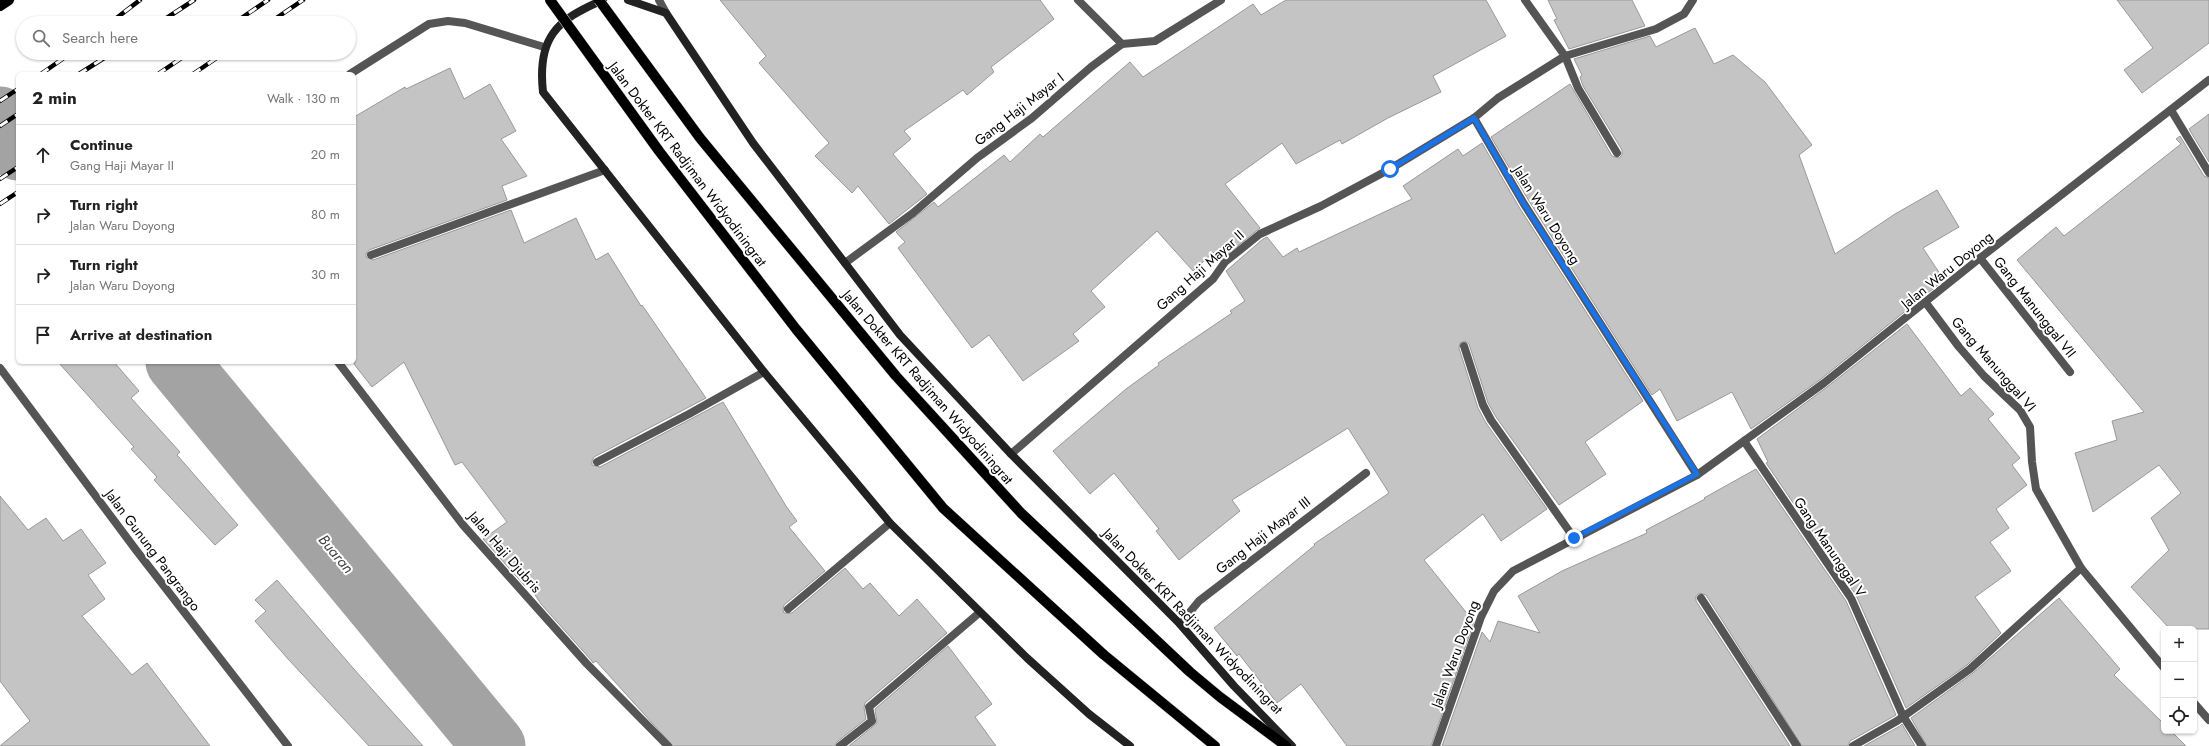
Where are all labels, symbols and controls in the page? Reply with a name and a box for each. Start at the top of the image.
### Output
search box [16,16,356,60]
icon: search [30,27,52,49]
text: Search here [62,27,138,49]
street label: Jalan Dokter KRT Radjiman Widyodiningrat [603,56,772,271]
street label: Gang Haji Mayar I [970,68,1068,150]
text: 2 min [32,86,77,110]
text: Walk · 130 m [267,89,340,108]
text: Continue [70,134,133,156]
icon: ahead [32,144,54,166]
text: 20 m [311,145,340,164]
text: Gang Haji Mayar II [70,156,174,175]
route start [1381,160,1399,178]
street label: Jalan Waru Doyong [1508,160,1585,268]
text: Turn right [70,194,138,216]
icon: right [32,204,54,226]
text: 80 m [311,205,340,224]
text: Jalan Waru Doyong [70,216,175,235]
street label: Gang Haji Mayar II [1152,225,1248,315]
street label: Jalan Waru Doyong [1895,227,1997,315]
street label: Gang Manunggal VII [1989,252,2081,362]
text: Turn right [70,254,138,276]
icon: right [32,264,54,286]
text: 30 m [311,265,340,284]
text: Jalan Waru Doyong [70,276,175,295]
street label: Jalan Dokter KRT Radjiman Widyodiningrat [837,284,1019,489]
street label: Gang Manunggal VI [1947,312,2041,416]
icon: arrive [32,324,54,346]
text: Arrive at destination [70,324,212,346]
street label: Jalan Gunung Pangrango [99,483,206,615]
street label: Gang Haji Mayar III [1211,492,1315,578]
street label: Gang Manunggal V [1789,493,1871,602]
street label: Jalan Haji Djubris [463,505,546,597]
street label: Jalan Dokter KRT Radjiman Widyodiningrat [1097,522,1288,719]
route end [1565,529,1583,547]
water label: Buaran [313,530,359,578]
street label: Jalan Waru Doyong [1426,597,1484,712]
map controls [2161,626,2197,734]
button: + [2161,626,2197,662]
button: − [2161,662,2197,698]
button: locate [2161,698,2197,734]

